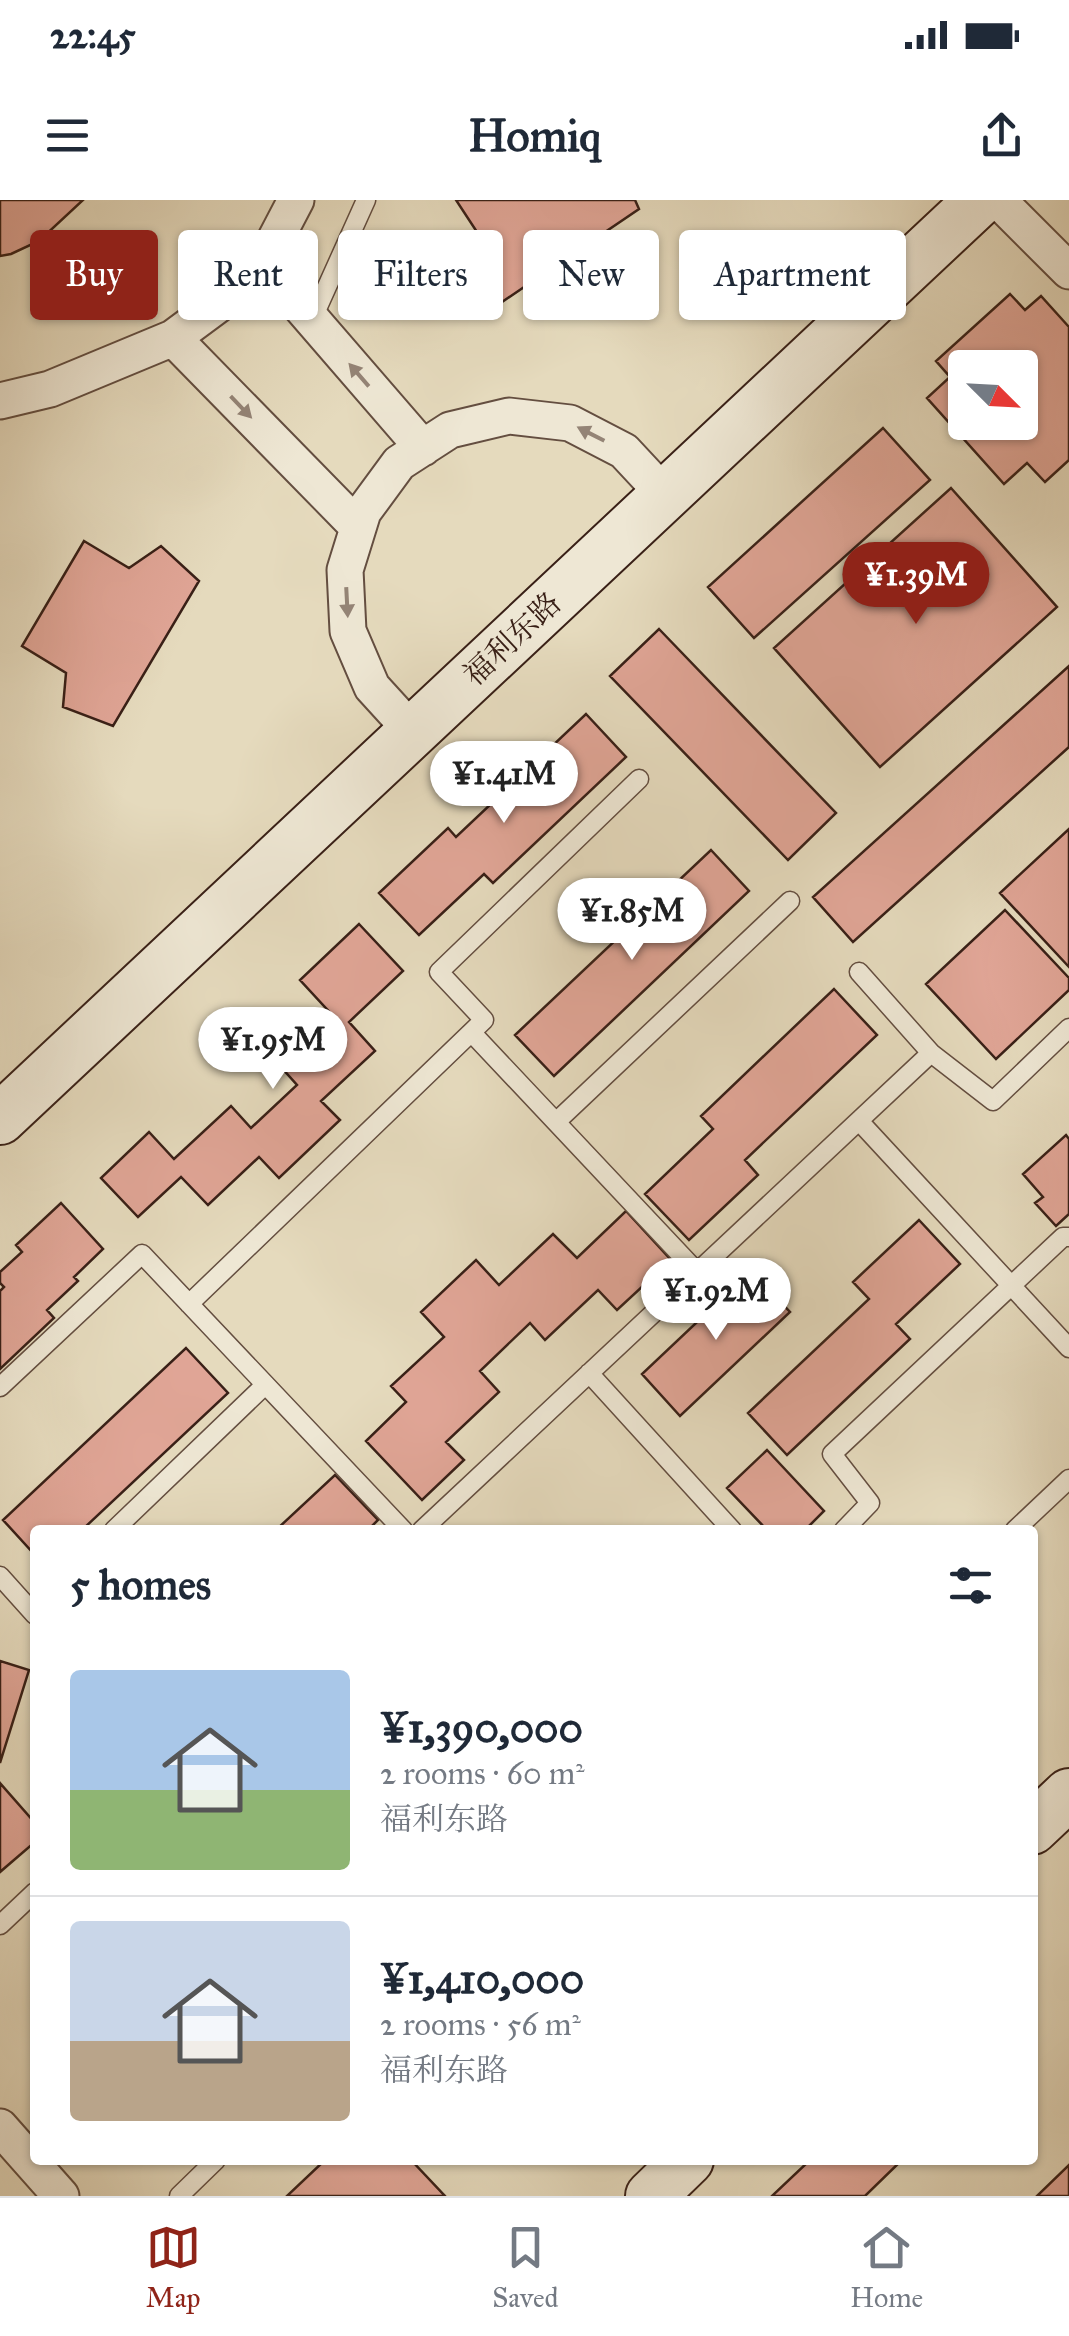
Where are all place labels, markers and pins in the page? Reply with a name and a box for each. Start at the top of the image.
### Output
pin: ¥1.39M [835,542,997,627]
pin: ¥1.41M [423,741,585,826]
pin: ¥1.85M [551,878,713,963]
pin: ¥1.95M [192,1007,354,1092]
pin: ¥1.92M [635,1258,797,1343]

